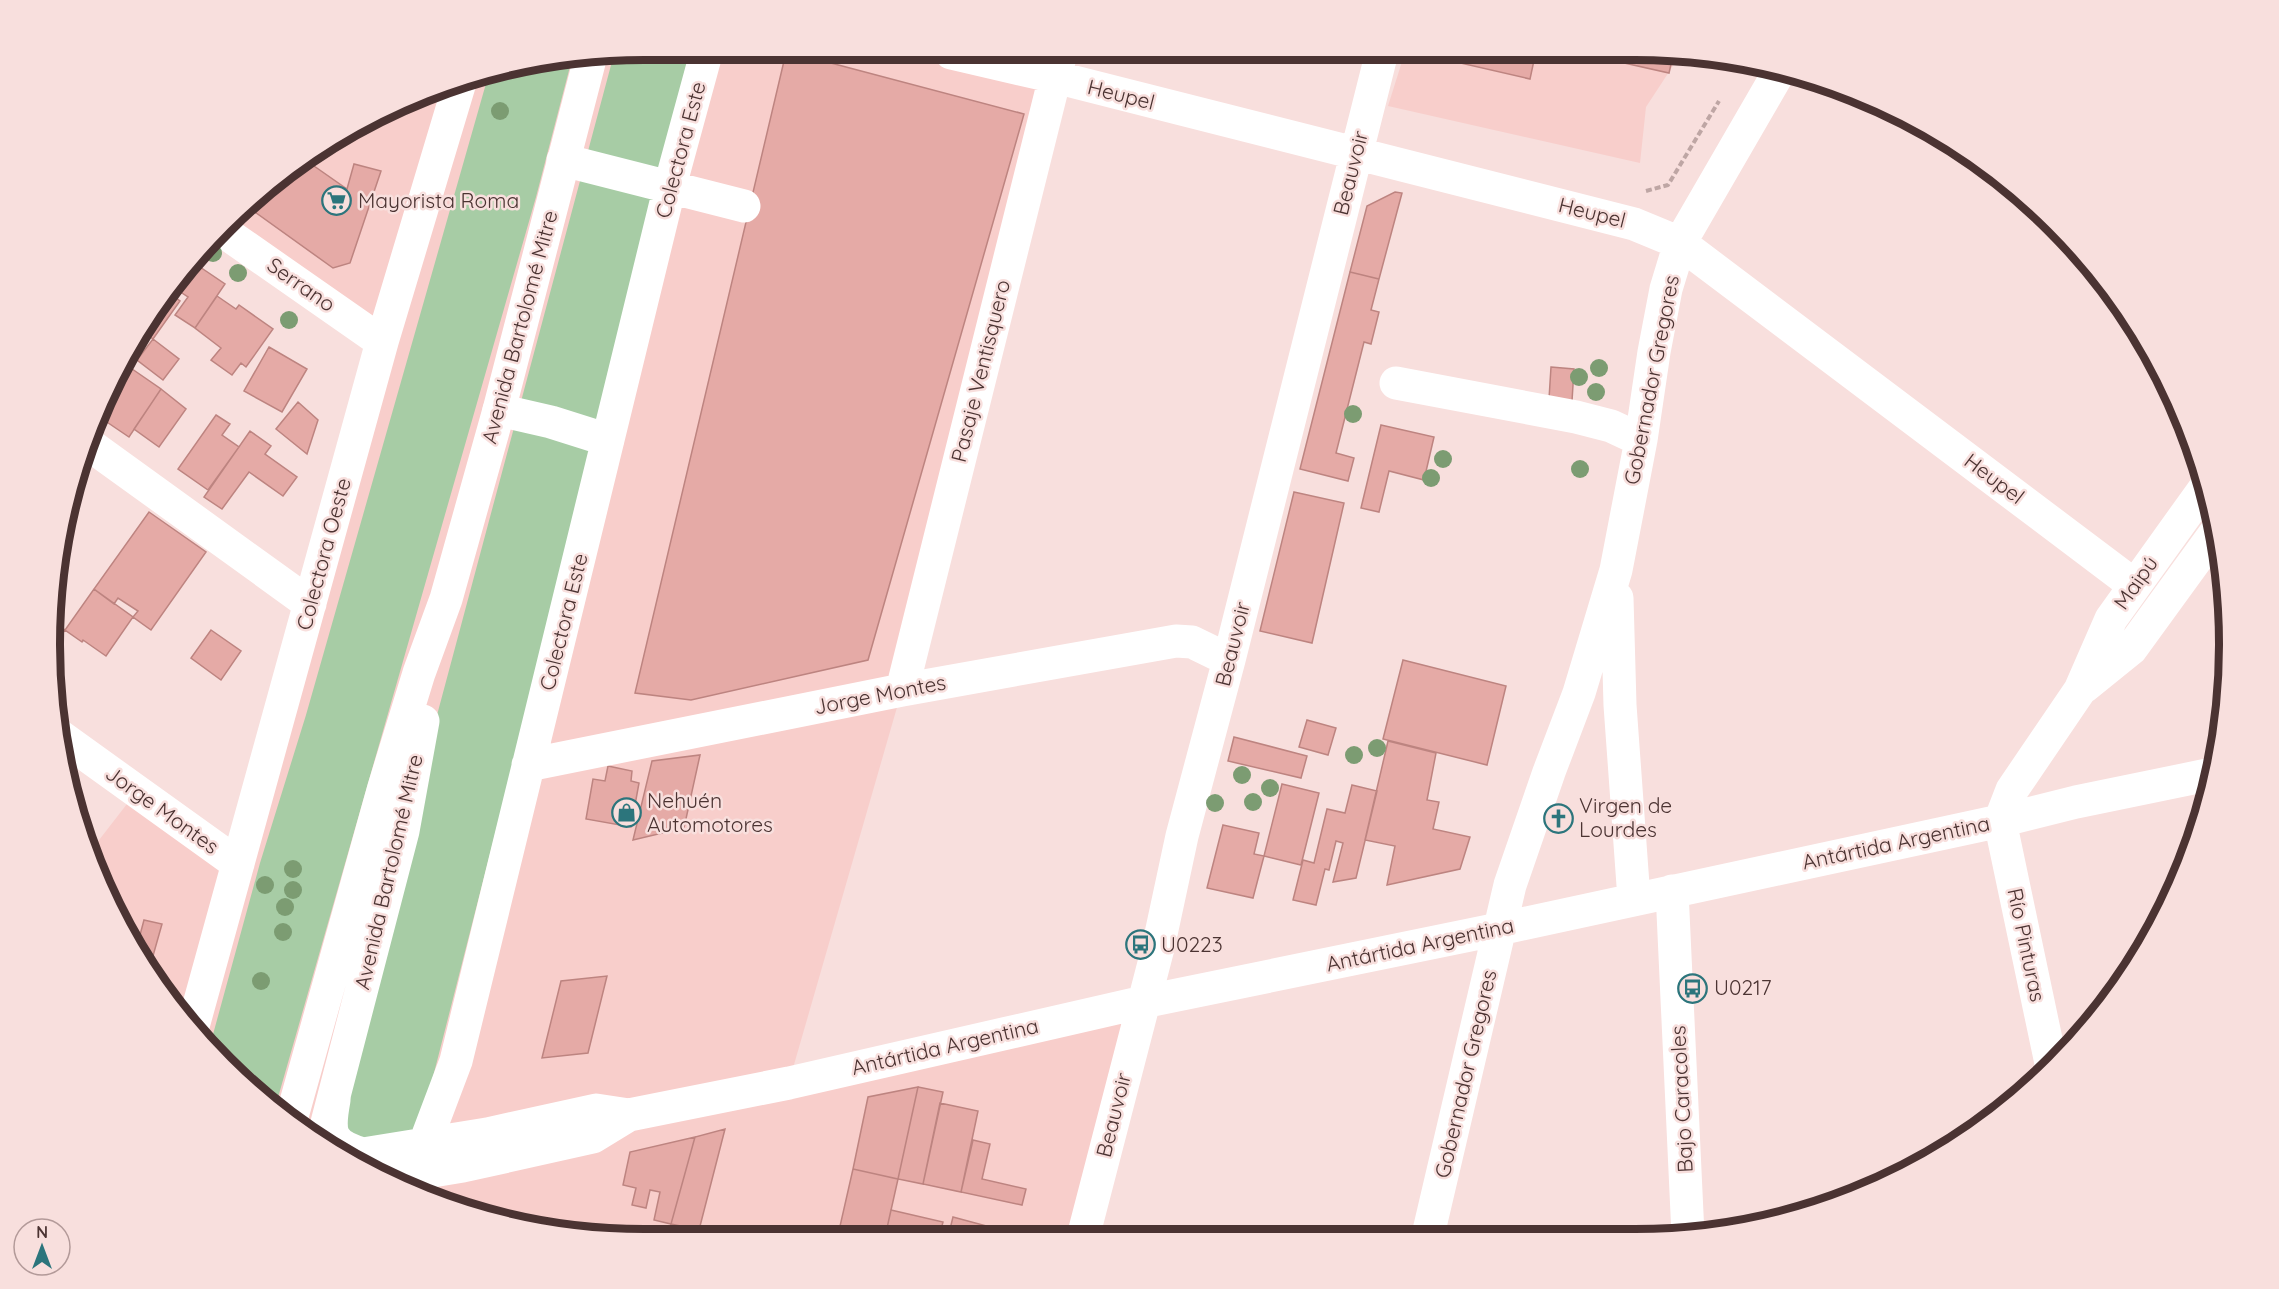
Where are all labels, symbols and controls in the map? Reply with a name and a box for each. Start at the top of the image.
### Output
street label: Heupel [1085,73,1158,115]
street label: Colectora Este [649,79,711,221]
street label: Beauvoir [1327,128,1373,218]
supermarket icon: Mayorista Roma [321,185,353,217]
place label: Mayorista Roma [358,187,519,213]
street label: Heupel [1556,191,1629,233]
street label: Avenida Bartolomé Mitre [475,207,563,446]
street label: Serrano [263,251,341,317]
street label: Gobernador Gregores [1618,273,1684,487]
street label: Pasaje Ventisquero [945,277,1015,465]
street label: Heupel [1959,447,2030,509]
street label: Colectora Oeste [290,475,356,633]
street label: Colectora Este [533,550,593,693]
street label: Maipú [2108,551,2163,614]
street label: Beauvoir [1209,599,1255,689]
street label: Jorge Montes [812,669,948,720]
street label: Avenida Bartolomé Mitre [348,752,428,992]
street label: Jorge Montes [101,759,224,859]
place label: Nehuén Automotores [647,787,773,837]
place label: Virgen de Lourdes [1579,792,1672,842]
shop icon: Nehuén Automotores [610,797,642,829]
church icon: Virgen de Lourdes [1542,802,1574,834]
street label: Antártida Argentina [1800,809,1992,875]
street label: Río Pinturas [2002,886,2052,1004]
street label: Antártida Argentina [1324,911,1516,977]
bus stop icon: U0223 [1124,929,1156,961]
place label: U0223 [1161,931,1223,957]
street label: Gobernador Gregores [1428,967,1502,1180]
bus stop icon: U0217 [1677,972,1709,1004]
place label: U0217 [1714,974,1772,1000]
street label: Antártida Argentina [849,1012,1041,1080]
street label: Bajo Caracoles [1664,1025,1698,1173]
street label: Beauvoir [1090,1070,1136,1160]
north arrow [12,1217,72,1277]
text: N [36,1222,48,1242]

